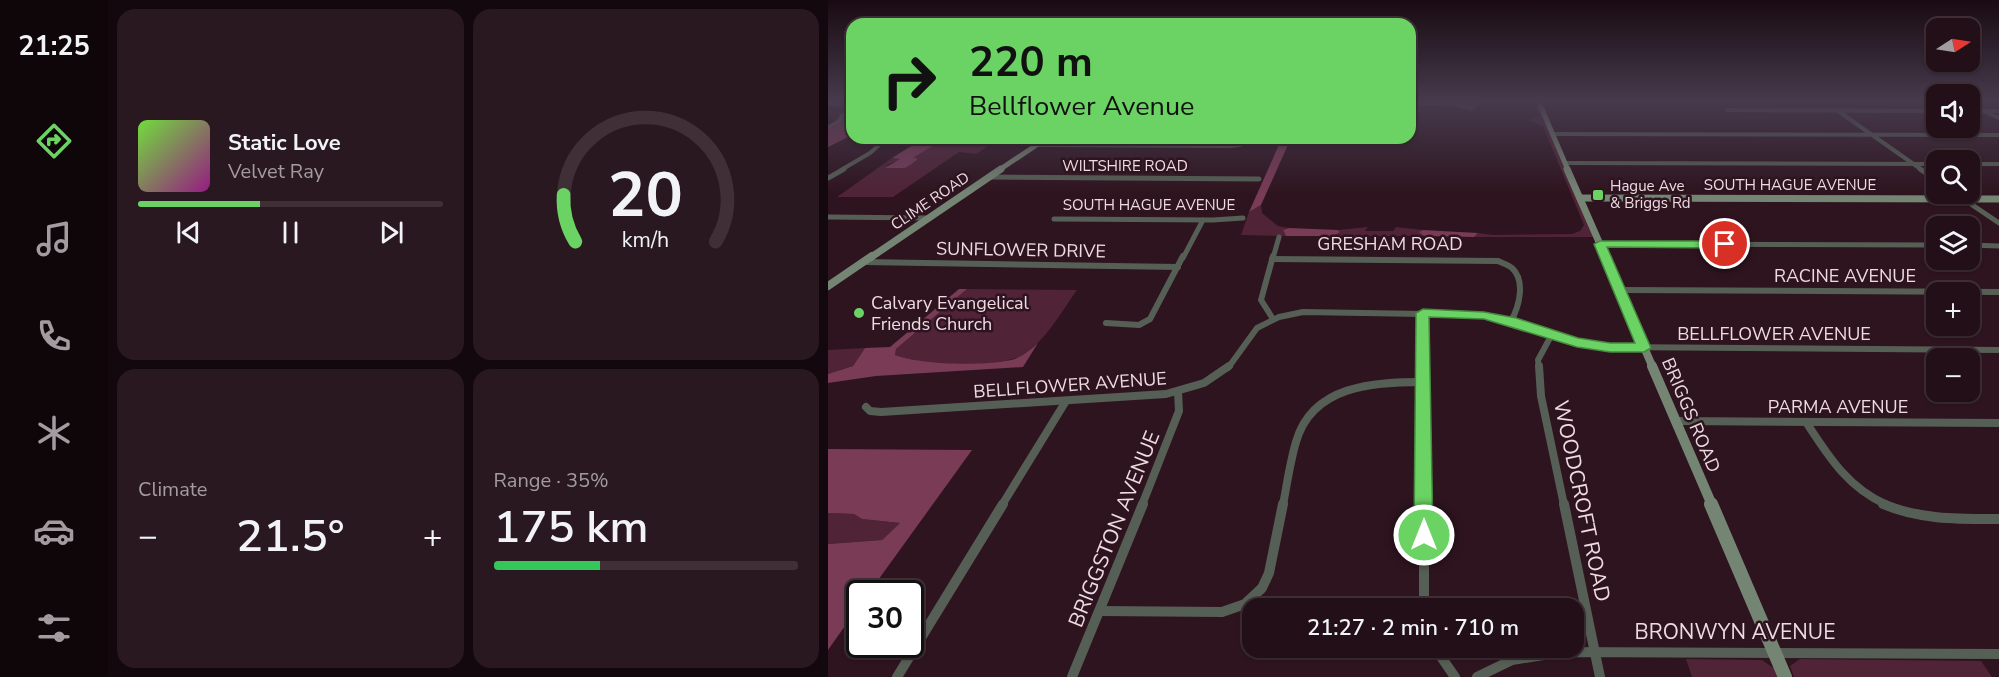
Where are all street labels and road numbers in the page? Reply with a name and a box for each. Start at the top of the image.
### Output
street label: WILTSHIRE ROAD [1062,156,1188,176]
street label: CLIME ROAD [887,167,973,235]
street label: SOUTH HAGUE AVENUE [1704,175,1876,195]
street label: SOUTH HAGUE AVENUE [1063,195,1235,215]
street label: GRESHAM ROAD [1317,232,1463,256]
street label: SUNFLOWER DRIVE [936,237,1106,263]
street label: RACINE AVENUE [1774,264,1916,288]
street label: BELLFLOWER AVENUE [1677,322,1871,346]
street label: BRIGGS ROAD [1656,354,1726,476]
street label: BELLFLOWER AVENUE [973,366,1167,404]
street label: PARMA AVENUE [1768,395,1908,419]
street label: WOODCROFT ROAD [1547,398,1617,604]
street label: BRIGGSTON AVENUE [1062,427,1166,631]
street label: BRONWYN AVENUE [1635,618,1835,646]

